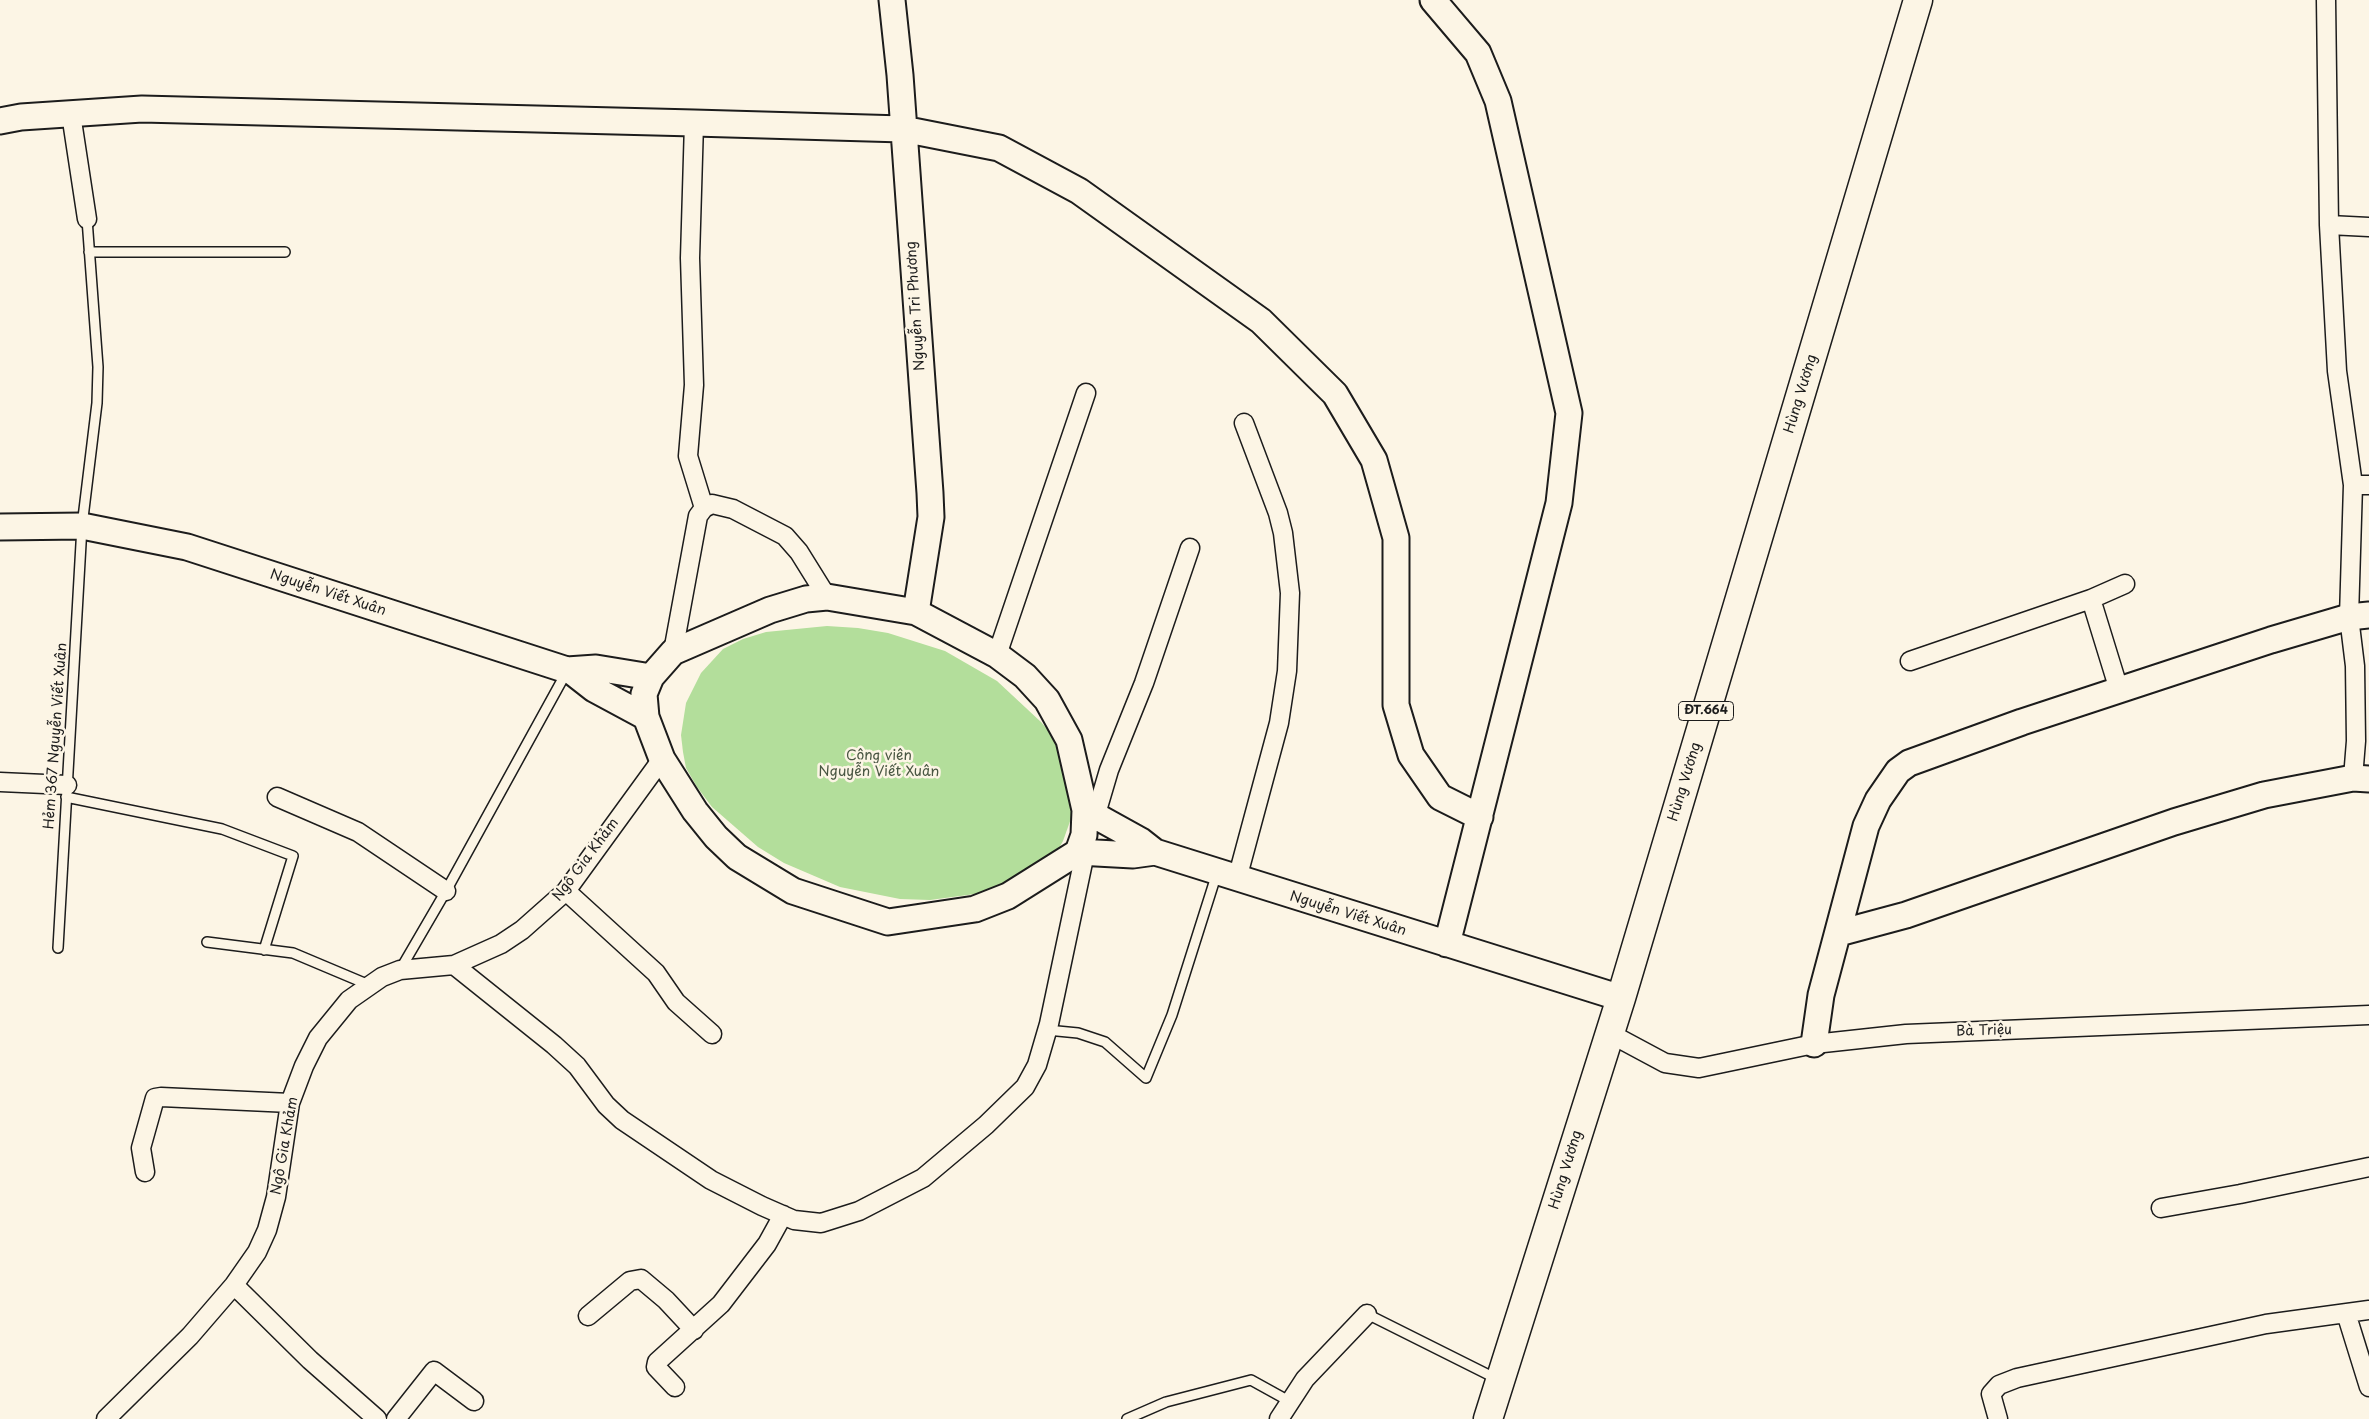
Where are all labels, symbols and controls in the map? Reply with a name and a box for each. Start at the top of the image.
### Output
street label: Nguyễn Tri Phương [903,241,929,371]
street label: Hùng Vương [1781,352,1821,436]
street label: Nguyễn Viết Xuân [268,566,388,620]
street label: Hẻm 367 Nguyễn Viết Xuân [41,642,71,830]
road number: ĐT.664 [1678,701,1734,720]
street label: Hùng Vương [1665,740,1705,824]
park label: Công viên Nguyễn Viết Xuân [819,748,939,780]
street label: Ngô Gia Khảm [549,815,623,905]
street label: Nguyễn Viết Xuân [1288,888,1408,940]
street label: Bà Triệu [1956,1022,2012,1040]
street label: Ngô Gia Khảm [268,1096,302,1196]
street label: Hùng Vương [1546,1128,1586,1212]

